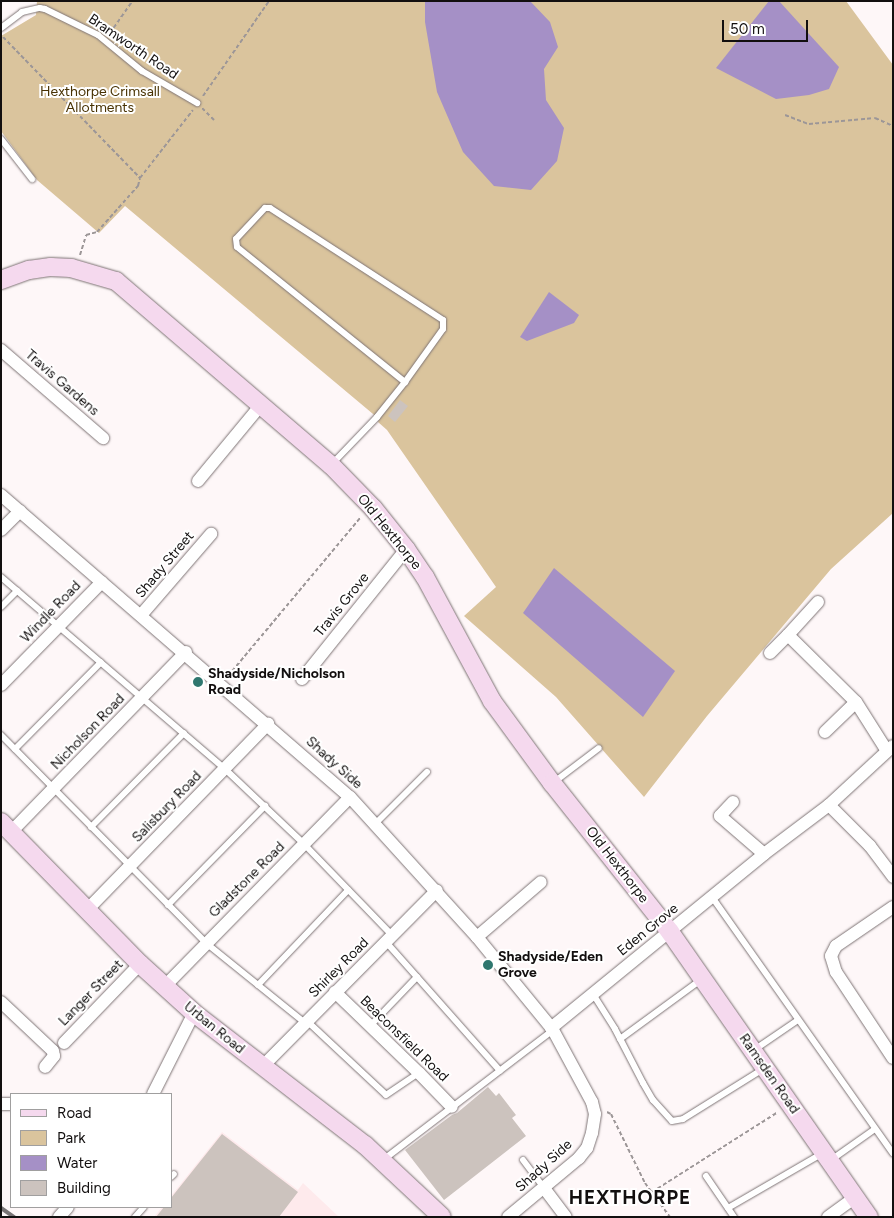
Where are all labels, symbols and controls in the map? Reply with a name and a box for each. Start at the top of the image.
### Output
scale bar [724,10,810,42]
street label: Bramworth Road [85,11,181,83]
text: 50 m [730,20,765,38]
park label: Hexthorpe Crimsall Allotments [40,84,160,116]
street label: Travis Gardens [22,346,102,420]
street label: Old Hexthorpe [353,491,425,573]
street label: Shady Street [132,528,198,602]
street label: Travis Grove [311,570,373,640]
street label: Windle Road [17,578,85,646]
place label: Shadyside/Nicholson Road [208,666,345,699]
marker: Shadyside/Nicholson Road [192,676,204,688]
street label: Nicholson Road [48,691,128,773]
street label: Shady Side [302,733,366,793]
street label: Salisbury Road [129,768,205,846]
street label: Old Hexthorpe [582,823,652,907]
street label: Gladstone Road [206,839,288,921]
street label: Eden Grove [614,900,682,960]
street label: Shirley Road [305,934,373,1002]
place label: Shadyside/Eden Grove [498,949,603,982]
street label: Langer Street [55,956,127,1030]
marker: Shadyside/Eden Grove [482,959,494,971]
street label: Beaconsfield Road [356,993,452,1085]
street label: Urban Road [180,998,248,1058]
street label: Ramsden Road [735,1031,803,1117]
legend [10,1093,172,1208]
text: Road [57,1104,92,1122]
text: Park [57,1129,86,1147]
street label: Shady Side [512,1136,576,1196]
text: Water [57,1154,97,1172]
text: Building [57,1179,111,1197]
district label: HEXTHORPE [568,1187,692,1209]

